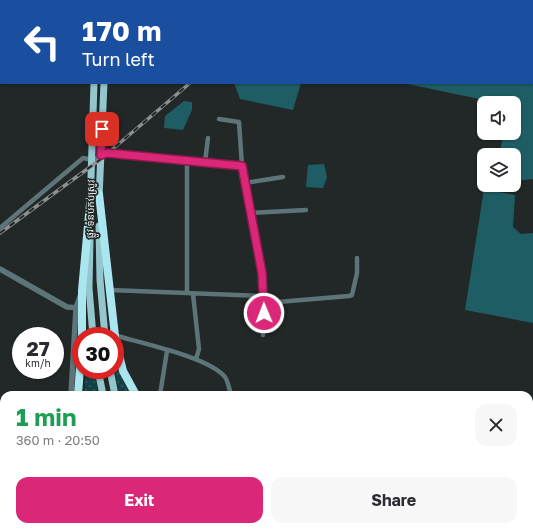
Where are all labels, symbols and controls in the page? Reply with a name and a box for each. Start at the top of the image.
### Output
text: 170 m [82,14,161,47]
icon: left [16,16,68,68]
text: Turn left [82,48,155,70]
map controls [477,96,521,192]
button: sound [477,96,521,140]
pin [85,112,119,146]
icon: arrive [91,118,113,140]
button: layers [477,148,521,192]
street label: ផ្លូវ ទំនប់កប់ស្រូវ [83,179,100,239]
position arrow [243,292,285,334]
speed limit sign: 30 [72,327,124,379]
text: 27 [26,336,50,360]
text: km/h [25,357,51,369]
text: 1 min [16,402,76,431]
button: close [475,404,517,446]
text: 360 m · 20:50 [16,432,100,448]
button: Exit [16,477,263,523]
button: Share [271,477,517,523]

